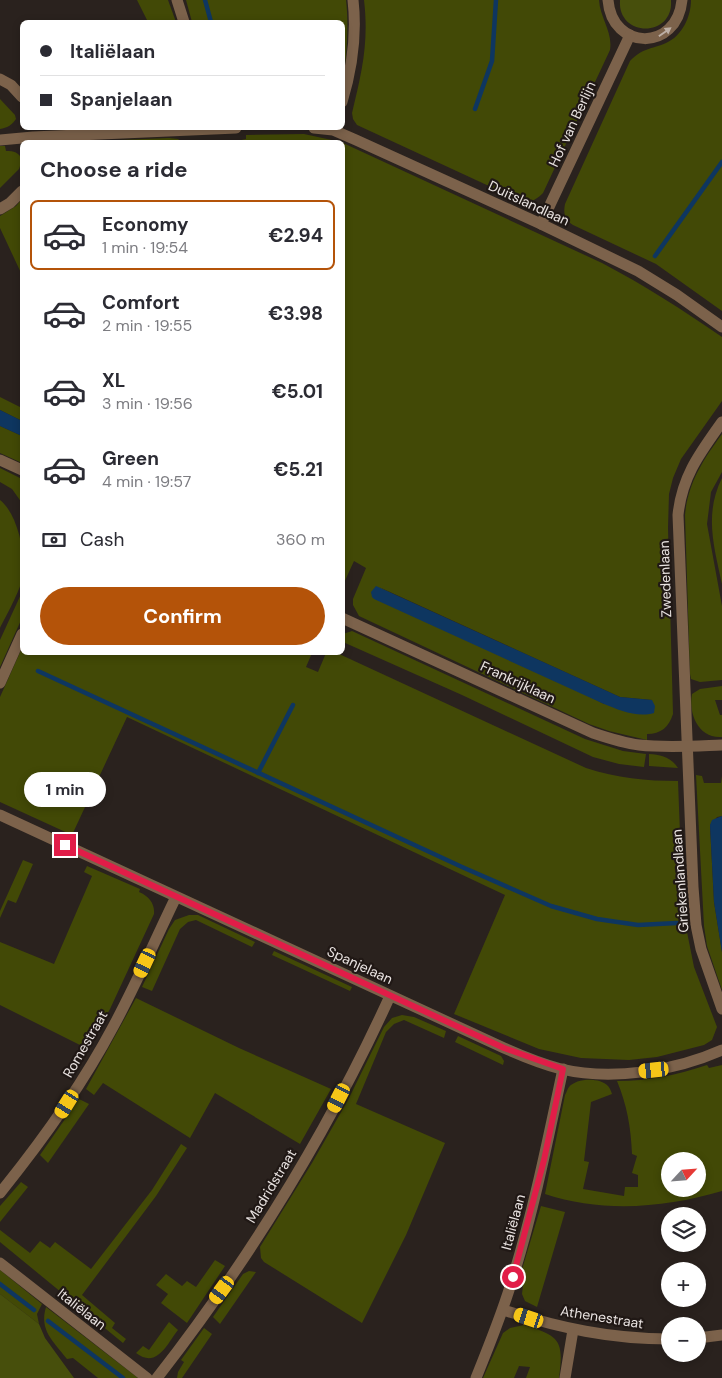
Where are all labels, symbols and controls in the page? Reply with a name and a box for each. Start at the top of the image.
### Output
one-way arrow [658,27,672,37]
text: Italiëlaan [70,39,155,64]
street label: Hof van Berlijn [544,78,600,170]
text: Spanjelaan [70,87,173,112]
text: Choose a ride [40,155,188,184]
street label: Duitslandlaan [486,176,572,230]
text: Economy [102,212,189,237]
icon: car [42,213,87,258]
text: €2.94 [268,223,323,248]
text: 1 min · 19:54 [102,237,188,258]
text: Comfort [102,290,180,315]
icon: car [42,291,87,336]
text: €3.98 [268,301,323,326]
text: 2 min · 19:55 [102,315,192,336]
text: XL [102,368,125,393]
icon: car [42,369,87,414]
text: €5.01 [272,379,323,404]
text: 3 min · 19:56 [102,393,193,414]
text: Green [102,446,159,471]
icon: car [42,447,87,492]
text: €5.21 [274,457,323,482]
text: 4 min · 19:57 [102,471,191,492]
icon: cash [40,526,68,554]
text: Cash [80,527,124,552]
text: 360 m [276,529,325,550]
street label: Zwedenlaan [655,540,675,618]
button: Confirm [40,587,325,645]
street label: Frankrijklaan [478,657,558,707]
callout: 1 min [24,772,106,808]
text: 1 min [46,779,84,800]
street label: Griekenlandlaan [667,829,693,933]
route end [54,834,76,856]
street label: Spanjelaan [324,942,396,988]
car [131,946,158,980]
street label: Romestraat [59,1007,111,1081]
car [638,1061,669,1079]
car [325,1081,352,1115]
car [52,1087,81,1121]
street label: Madridstraat [242,1146,300,1226]
north arrow [661,1152,706,1198]
map controls [661,1152,706,1362]
street label: Italiëlaan [497,1192,529,1252]
button: layers [661,1207,706,1252]
button: + [661,1262,706,1307]
route start [502,1266,524,1288]
car [207,1273,236,1307]
street label: Italiëlaan [54,1284,110,1334]
street label: Athenestraat [559,1302,645,1332]
car [512,1306,545,1330]
button: − [661,1317,706,1362]

